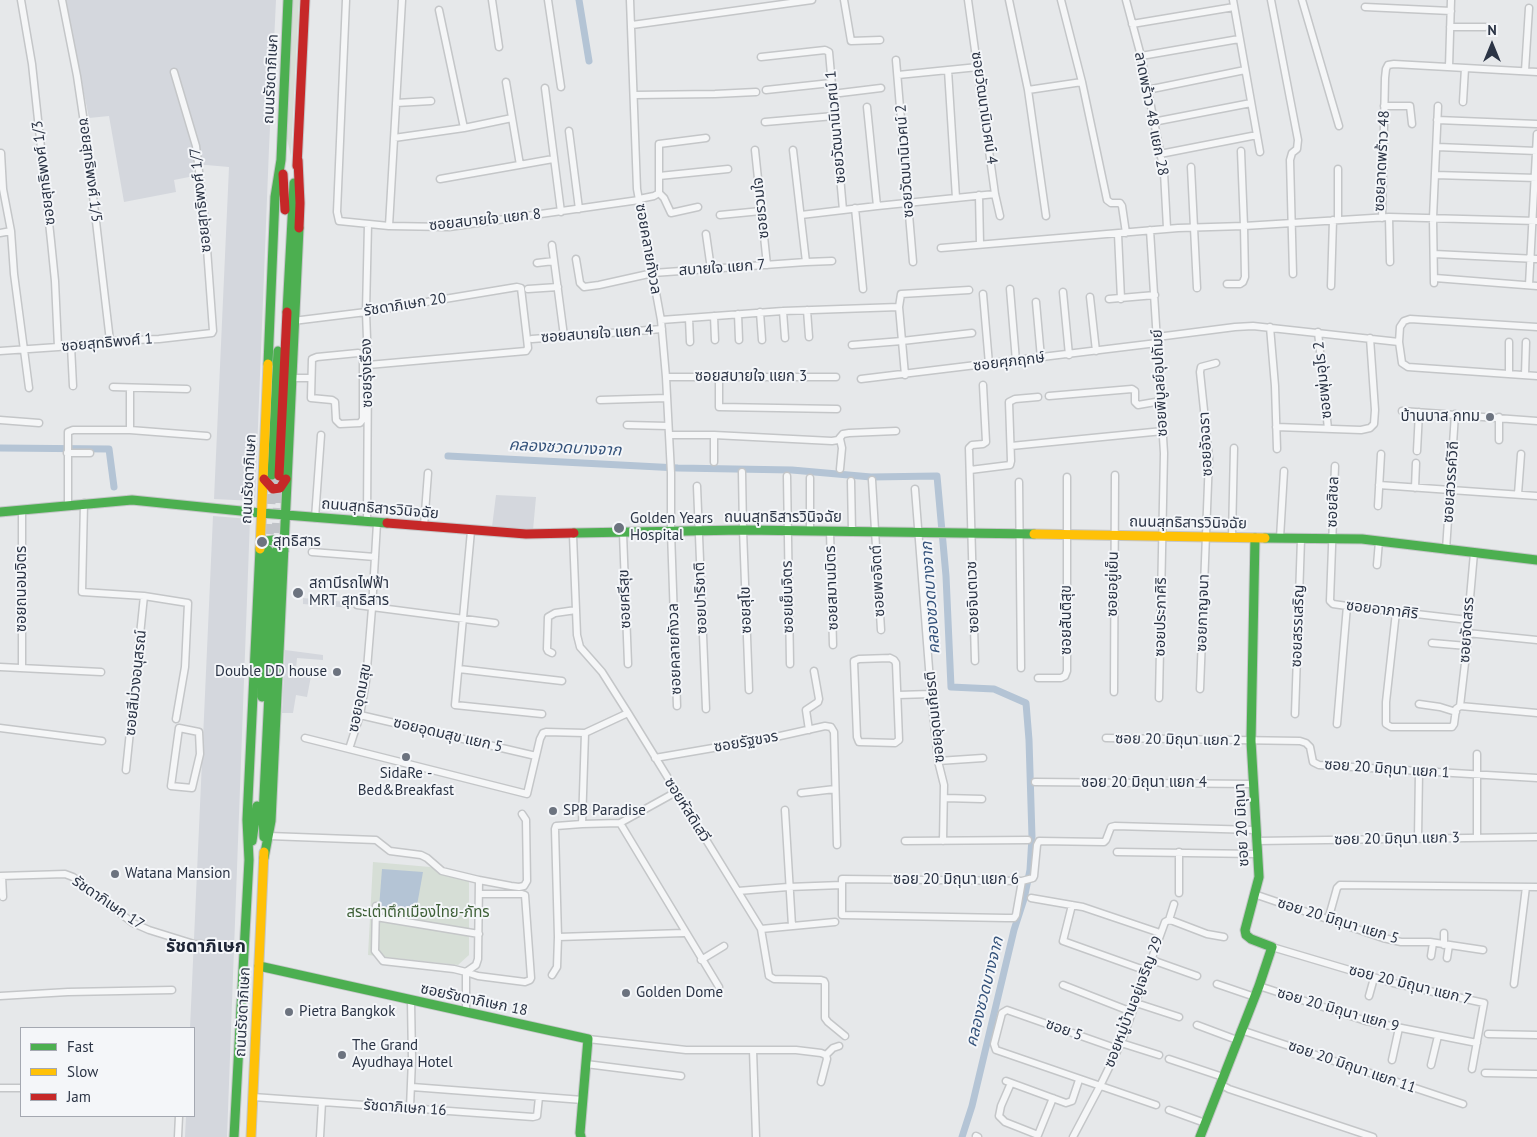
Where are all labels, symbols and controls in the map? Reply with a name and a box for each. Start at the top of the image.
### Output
north arrow [1467,20,1517,70]
text: N [1487,21,1497,39]
street label: ถนนรัชดาภิเษก [260,33,282,125]
street label: ซอยวัฒนานิเวศน์ 4 [967,50,1001,166]
street label: ลาดพร้าว 48 แยก 28 [1130,51,1172,177]
street label: ซอยวัฒนานิเวศน์ 1 [822,70,850,184]
street label: ซอยวัฒนานิเวศน์ 2 [892,104,918,218]
street label: ซอยลาดพร้าว 48 [1370,110,1394,212]
street label: ซอยสุทธิพงศ์ 1/5 [75,117,105,223]
street label: ซอยสุทธิพงศ์ 1/3 [29,120,59,226]
street label: ซอยสุทธิพงศ์ 1/7 [187,147,215,253]
street label: ซอยรวมใจ [749,176,773,240]
street label: ซอยคลายกังวล [631,202,665,296]
street label: ซอยสบายใจ แยก 8 [428,205,542,235]
street label: สบายใจ แยก 7 [678,256,766,280]
street label: รัชดาภิเษก 20 [363,290,447,320]
street label: ซอยสบายใจ แยก 4 [540,321,654,347]
street label: ซอยพิบูลย์อุปถัมย์ [1148,329,1172,437]
street label: ซอยสุทธิพงศ์ 1 [60,330,154,356]
street label: ซอยรุ่งเรือง [357,338,377,408]
street label: ซอยพุ่มอุไร 2 [1310,340,1336,420]
street label: ซอยศุภฤกษ์ [972,349,1046,375]
street label: ซอยสบายใจ แยก 3 [695,368,807,386]
place label: บ้านบาส กทม [1401,408,1480,426]
street label: ซอยอัจฉรา [1195,411,1217,477]
marker: บ้านบาส กทม [1484,411,1496,423]
street label: ถนนรัชดาภิเษก [238,433,260,525]
water label: คลองชวดบางจาก [508,435,622,461]
street label: ซอยสวรรค์วิถี [1439,440,1463,524]
street label: ซอยสิชล [1323,476,1343,528]
street label: ถนนสุทธิสารวินิจฉัย [321,495,439,523]
street label: ถนนสุทธิสารวินิจฉัย [724,509,842,527]
place label: Golden Years Hospital [630,510,713,545]
street label: ถนนสุทธิสารวินิจฉัย [1129,513,1247,533]
marker: Golden Years Hospital [612,521,626,535]
place label: สุทธิสาร [273,533,321,551]
marker: สุทธิสาร [255,535,269,549]
water label: คลองชวดบางจาก [917,541,945,655]
street label: ซอยสมานมิตร [822,545,842,631]
street label: ซอยพอจิตต์ [867,545,889,617]
street label: ซอยถนอมจิตร [13,546,31,632]
street label: ซอยอยู่เย็น [1103,551,1123,617]
street label: ซอยเย็นจิตร [778,560,798,634]
street label: ซอยจินตเวช [963,560,983,634]
street label: ซอยปาริชาติ [691,562,711,634]
street label: ซอยศรีสุข [615,569,635,629]
street label: ซอยกาญจนา [1193,574,1213,652]
place label: สถานีรถไฟฟ้า MRT สุทธิสาร [309,575,389,610]
street label: ซอยประภาศิริ [1151,577,1171,657]
street label: ซอยสรรเสริญ [1288,584,1308,668]
street label: ซอยสันติสุข [1058,585,1076,655]
marker: สถานีรถไฟฟ้า MRT สุทธิสาร [291,586,305,600]
street label: ซอยสุโข [736,586,756,634]
street label: ซอยจัดสรร [1456,596,1478,664]
street label: ซอยอาภาศิริ [1345,597,1419,623]
street label: ซอยคลายกังวล [664,603,686,695]
street label: ซอยสีม่วงอนุสรณ์ [121,629,151,737]
street label: ซอยอุดมสุข [345,662,375,734]
place label: Double DD house [215,663,327,681]
marker: Double DD house [331,666,343,678]
street label: ซอยอุดมเกียรติ [921,670,949,764]
street label: ซอยอุดมสุข แยก 5 [391,714,505,756]
street label: ซอยรัฐขจร [712,728,780,756]
street label: ซอย 20 มิถุนา แยก 2 [1115,730,1241,750]
marker: SidaRe - Bed&Breakfast [400,751,412,763]
street label: ซอย 20 มิถุนา แยก 1 [1324,756,1450,782]
place label: SidaRe - Bed&Breakfast [358,765,454,800]
street label: ซอยหัสดิเสวี [660,774,714,846]
street label: ซอย 20 มิถุนา แยก 4 [1081,774,1207,792]
street label: ซอย 20 มิถุนา [1231,783,1253,867]
place label: SPB Paradise [563,802,646,820]
marker: SPB Paradise [547,805,559,817]
street label: ซอย 20 มิถุนา แยก 3 [1334,829,1460,849]
place label: Watana Mansion [125,865,231,883]
marker: Watana Mansion [109,868,121,880]
street label: ซอย 20 มิถุนา แยก 6 [893,871,1019,889]
street label: รัชดาภิเษก 17 [68,872,148,934]
street label: ซอย 20 มิถุนา แยก 5 [1275,894,1401,948]
park label: สระเต่าตึกเมืองไทย-ภัทร [346,904,490,922]
street label: ซอยหมู่บ้านอยู่เจริญ 29 [1101,934,1167,1070]
water label: คลองชวดบางจาก [962,935,1008,1049]
district label: รัชดาภิเษก [166,936,246,958]
street label: ซอย 20 มิถุนา แยก 7 [1347,961,1473,1009]
street label: ถนนรัชดาภิเษก [232,966,254,1058]
street label: ซอยรัชดาภิเษก 18 [419,980,529,1020]
place label: Golden Dome [636,984,723,1002]
street label: ซอย 20 มิถุนา แยก 9 [1275,984,1401,1036]
marker: Golden Dome [620,987,632,999]
place label: Pietra Bangkok [299,1003,395,1021]
marker: Pietra Bangkok [283,1006,295,1018]
street label: ซอย 5 [1043,1015,1085,1045]
legend [20,1027,195,1117]
text: Fast [67,1037,94,1056]
place label: The Grand Ayudhaya Hotel [352,1037,453,1072]
street label: ซอย 20 มิถุนา แยก 11 [1286,1037,1418,1097]
marker: The Grand Ayudhaya Hotel [336,1049,348,1061]
text: Slow [67,1062,98,1081]
text: Jam [67,1087,91,1106]
street label: รัชดาภิเษก 16 [363,1096,447,1120]

